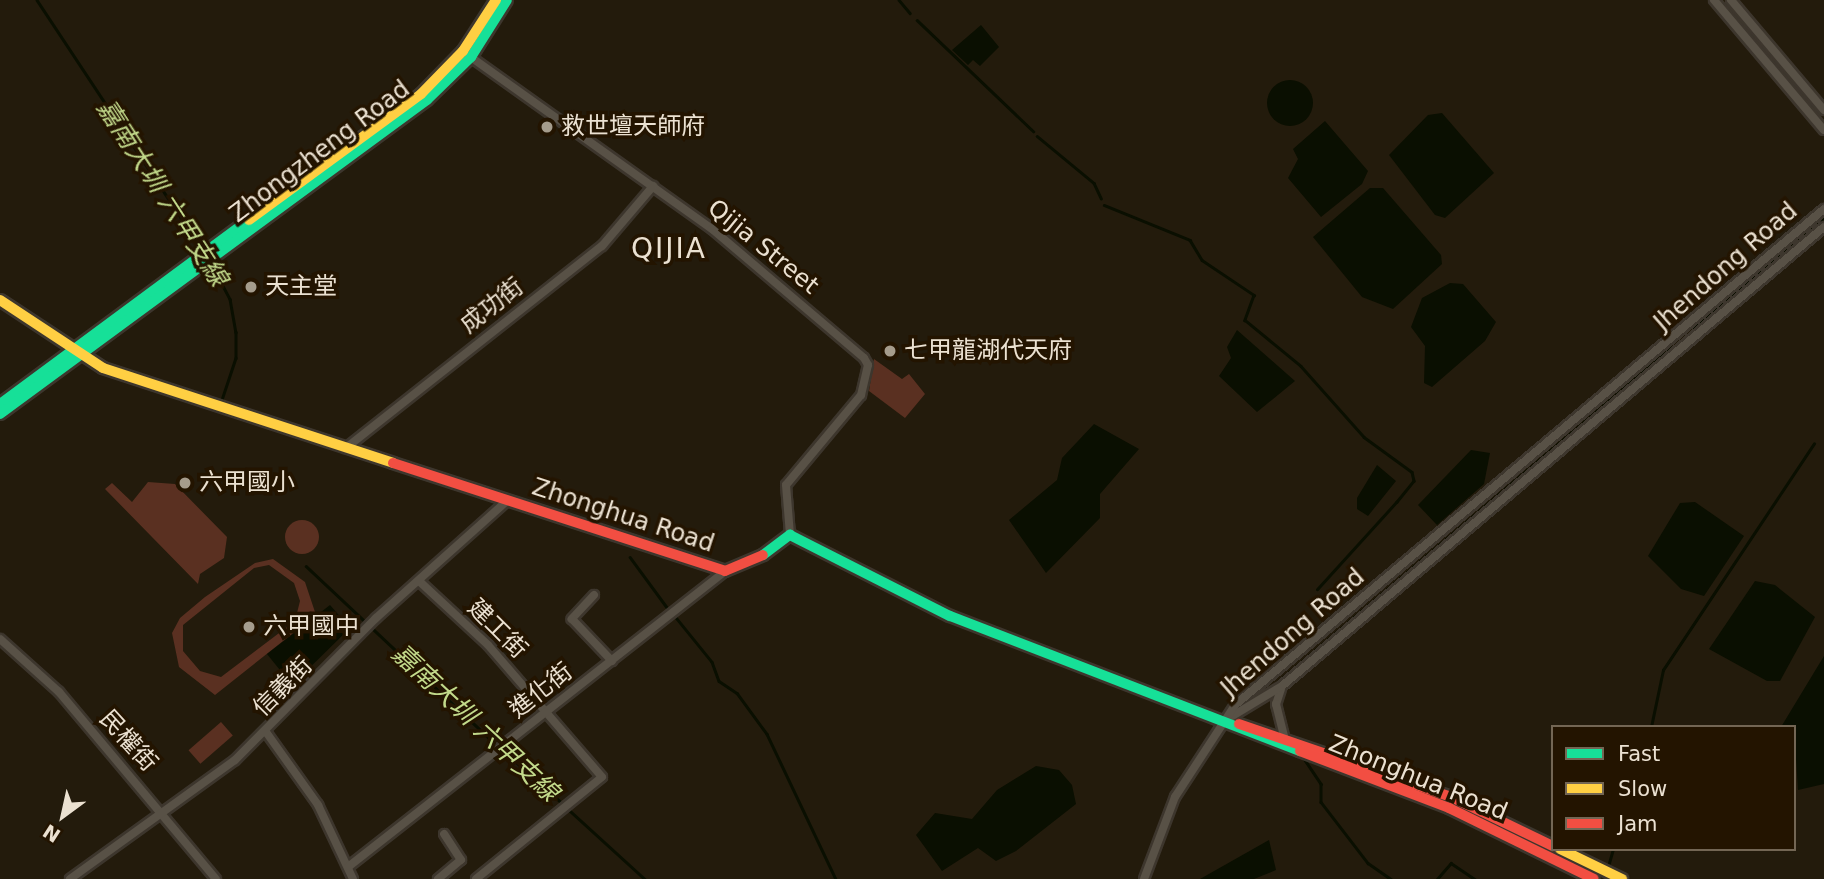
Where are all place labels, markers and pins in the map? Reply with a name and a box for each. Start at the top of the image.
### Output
place label: 救世壇天師府 [561,113,705,141]
marker: 救世壇天師府 [539,119,555,135]
place label: 天主堂 [265,273,337,301]
marker: 天主堂 [243,279,259,295]
place label: 七甲龍湖代天府 [904,337,1072,365]
marker: 七甲龍湖代天府 [882,343,898,359]
place label: 六甲國小 [199,469,295,497]
marker: 六甲國小 [177,475,193,491]
place label: 六甲國中 [263,613,359,641]
marker: 六甲國中 [241,619,257,635]

